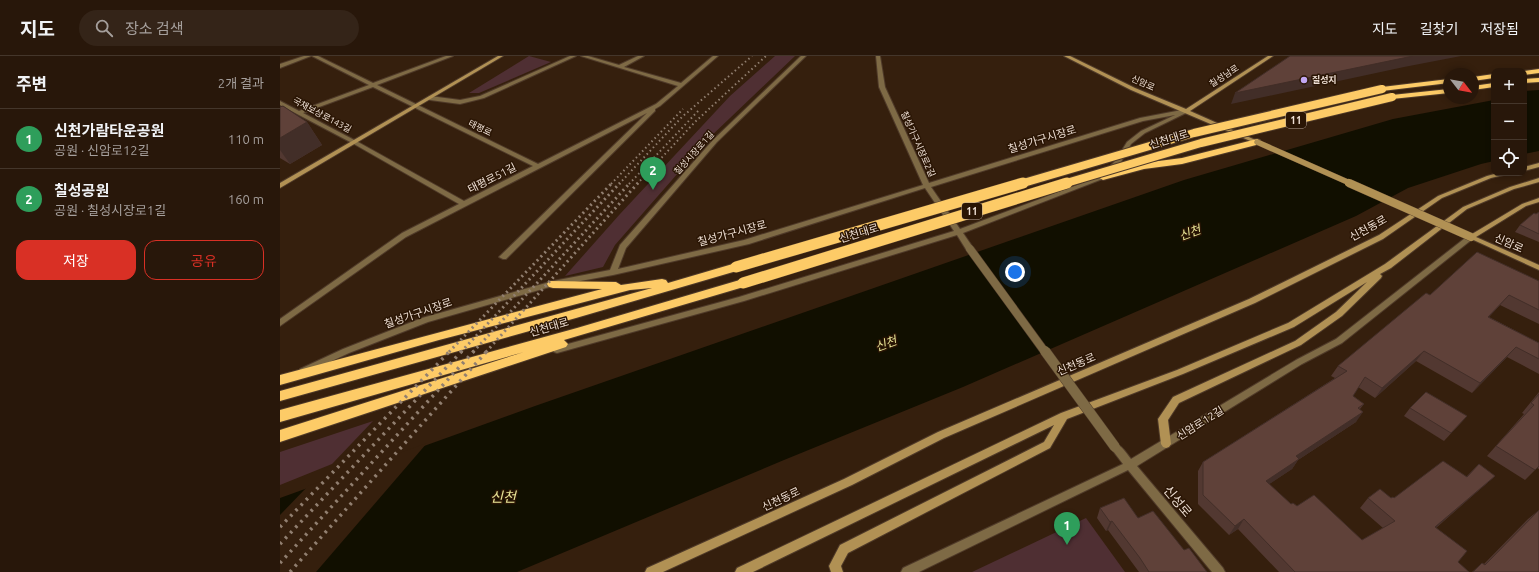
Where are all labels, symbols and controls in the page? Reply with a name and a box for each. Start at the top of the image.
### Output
search box [79,10,359,46]
icon: search [93,17,115,39]
text: 지도 [20,18,55,40]
text: 장소 검색 [125,20,184,37]
text: 지도 [1372,21,1398,37]
text: 길찾기 [1420,21,1458,37]
text: 저장됨 [1480,21,1519,37]
street label: 칠성남로 [1207,62,1241,89]
north arrow [1443,68,1479,104]
map controls [1491,68,1527,176]
button: + [1491,68,1527,104]
street label: 신암로 [1130,73,1156,93]
text: 주변 [16,74,47,93]
marker: 질성지 [1299,75,1309,85]
place label: 질성지 [1312,75,1337,85]
text: 2개 결과 [218,76,264,90]
street label: 국채보상로143길 [291,95,353,135]
button: − [1491,104,1527,140]
street label: 칠성가구시장로2길 [899,109,938,179]
road number: 11 [1286,112,1306,128]
street label: 태평로 [467,118,493,138]
text: 신천가람타운공원 [54,122,164,139]
street label: 칠성가구시장로 [1006,123,1078,155]
street label: 신천대로 [1148,127,1190,151]
street label: 칠성시장로1길 [671,129,716,177]
text: 1 [25,132,33,146]
text: 110 m [228,132,264,146]
button: locate [1491,140,1527,176]
text: 공원 · 신암로12길 [54,143,150,157]
pin: 2 [640,157,666,190]
street label: 태평로51길 [466,161,518,195]
text: 칠성공원 [54,182,109,199]
text: 2 [25,192,33,206]
text: 160 m [228,192,264,206]
text: 공원 · 칠성시장로1길 [54,203,166,217]
road number: 11 [962,203,982,219]
street label: 신천동로 [1347,213,1389,243]
street label: 칠성가구시장로 [696,218,768,248]
street label: 신천대로 [838,221,880,245]
water label: 신천 [1177,222,1204,242]
street label: 신암로 [1493,231,1525,255]
button: 저장 [16,240,136,280]
button: 공유 [144,240,264,280]
your location [1005,262,1025,282]
street label: 칠성가구시장로 [383,296,453,330]
street label: 신천대로 [528,316,570,338]
water label: 신천 [873,333,900,353]
street label: 신천동로 [1055,351,1097,377]
street label: 신암로12길 [1174,404,1226,442]
street label: 신성로 [1161,483,1195,519]
street label: 신천동로 [760,485,802,513]
water label: 신천 [490,489,517,505]
pin: 1 [1054,512,1080,545]

